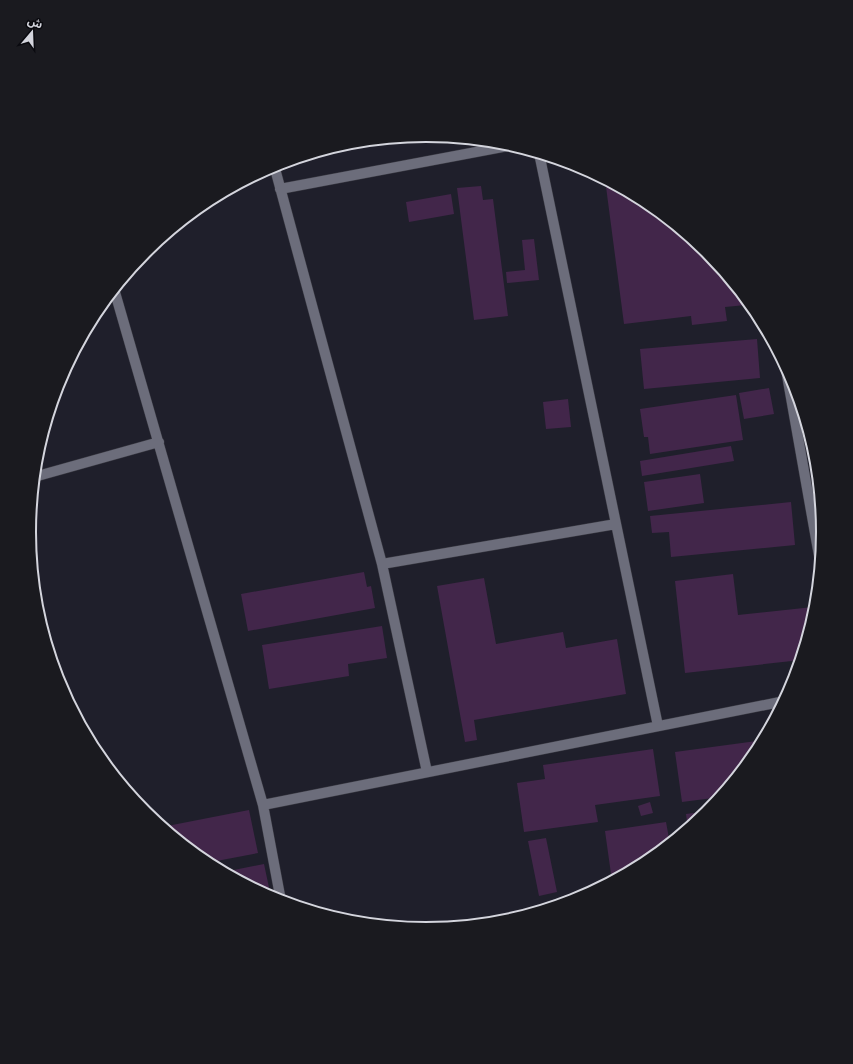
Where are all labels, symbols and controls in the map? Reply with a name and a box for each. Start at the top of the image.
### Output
north arrow [12,12,52,52]
text: ش [26,14,44,32]

